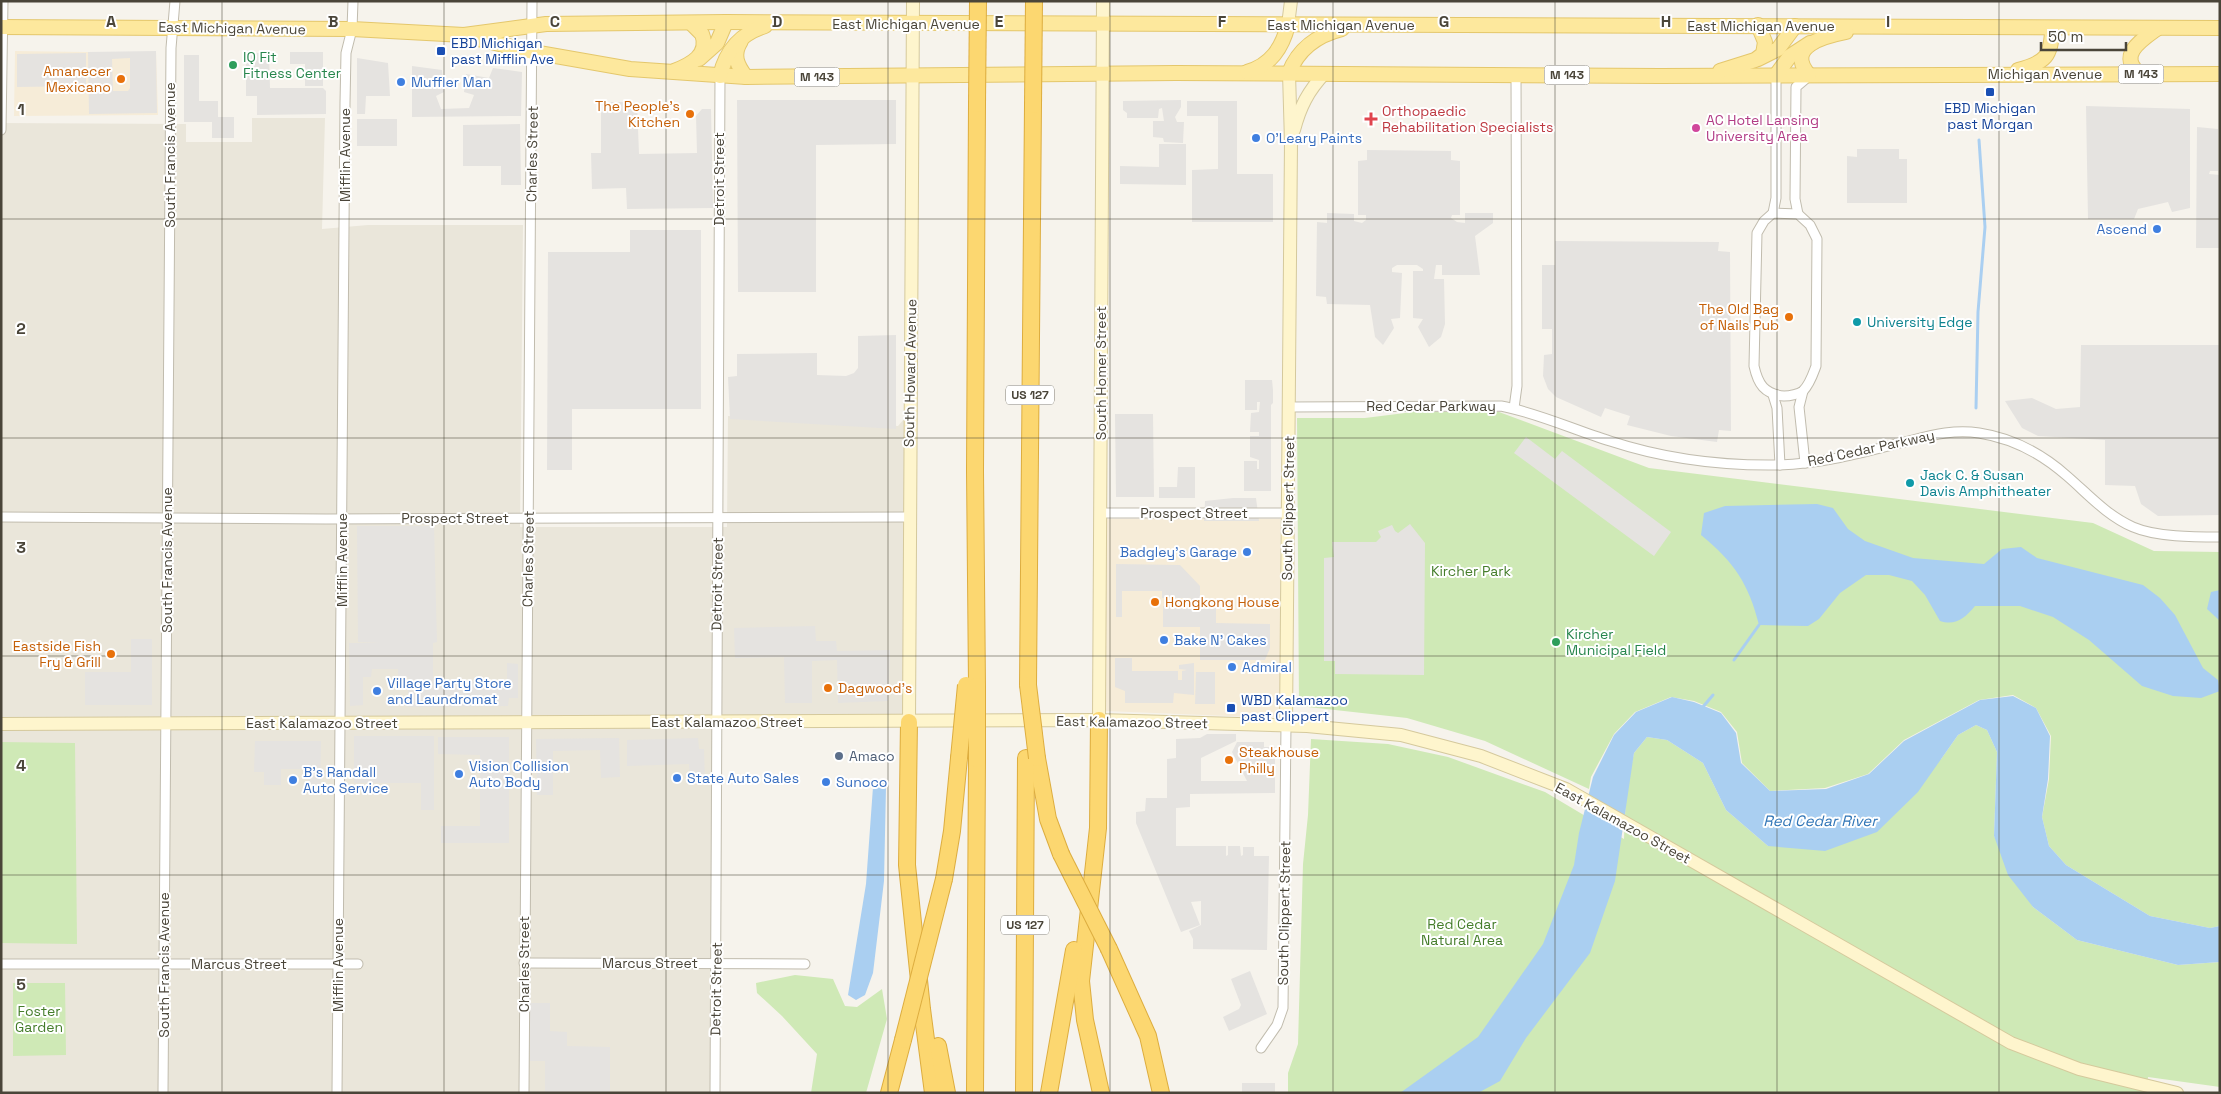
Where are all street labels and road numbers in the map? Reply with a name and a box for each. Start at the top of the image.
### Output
street label: East Michigan Avenue [832,15,980,33]
street label: East Michigan Avenue [1267,16,1415,34]
street label: East Michigan Avenue [1687,17,1835,35]
street label: East Michigan Avenue [158,18,306,38]
road number: M 143 [2118,64,2164,84]
street label: Michigan Avenue [1988,65,2102,83]
road number: M 143 [1544,66,1590,84]
road number: M 143 [794,68,840,86]
street label: South Francis Avenue [161,82,179,228]
street label: Charles Street [522,106,542,202]
street label: Mifflin Avenue [336,108,354,202]
street label: Detroit Street [710,132,728,226]
street label: South Howard Avenue [900,299,920,447]
street label: South Homer Street [1092,306,1110,440]
road number: US 127 [1006,386,1054,404]
street label: Red Cedar Parkway [1366,397,1496,415]
street label: Red Cedar Parkway [1806,426,1936,470]
street label: South Clippert Street [1278,436,1298,580]
street label: South Francis Avenue [158,487,176,633]
street label: Prospect Street [1140,504,1248,522]
street label: Prospect Street [401,509,509,527]
street label: Charles Street [518,511,538,607]
street label: Mifflin Avenue [333,513,351,607]
street label: Detroit Street [707,537,727,631]
street label: East Kalamazoo Street [1056,712,1208,732]
street label: East Kalamazoo Street [651,713,803,731]
street label: East Kalamazoo Street [246,714,398,732]
street label: East Kalamazoo Street [1552,778,1694,868]
street label: South Clippert Street [1274,841,1294,985]
street label: South Francis Avenue [155,892,173,1038]
street label: Charles Street [515,916,533,1012]
road number: US 127 [1001,916,1049,934]
street label: Mifflin Avenue [329,918,347,1012]
street label: Detroit Street [706,942,726,1036]
street label: Marcus Street [602,954,698,972]
street label: Marcus Street [191,955,287,973]

